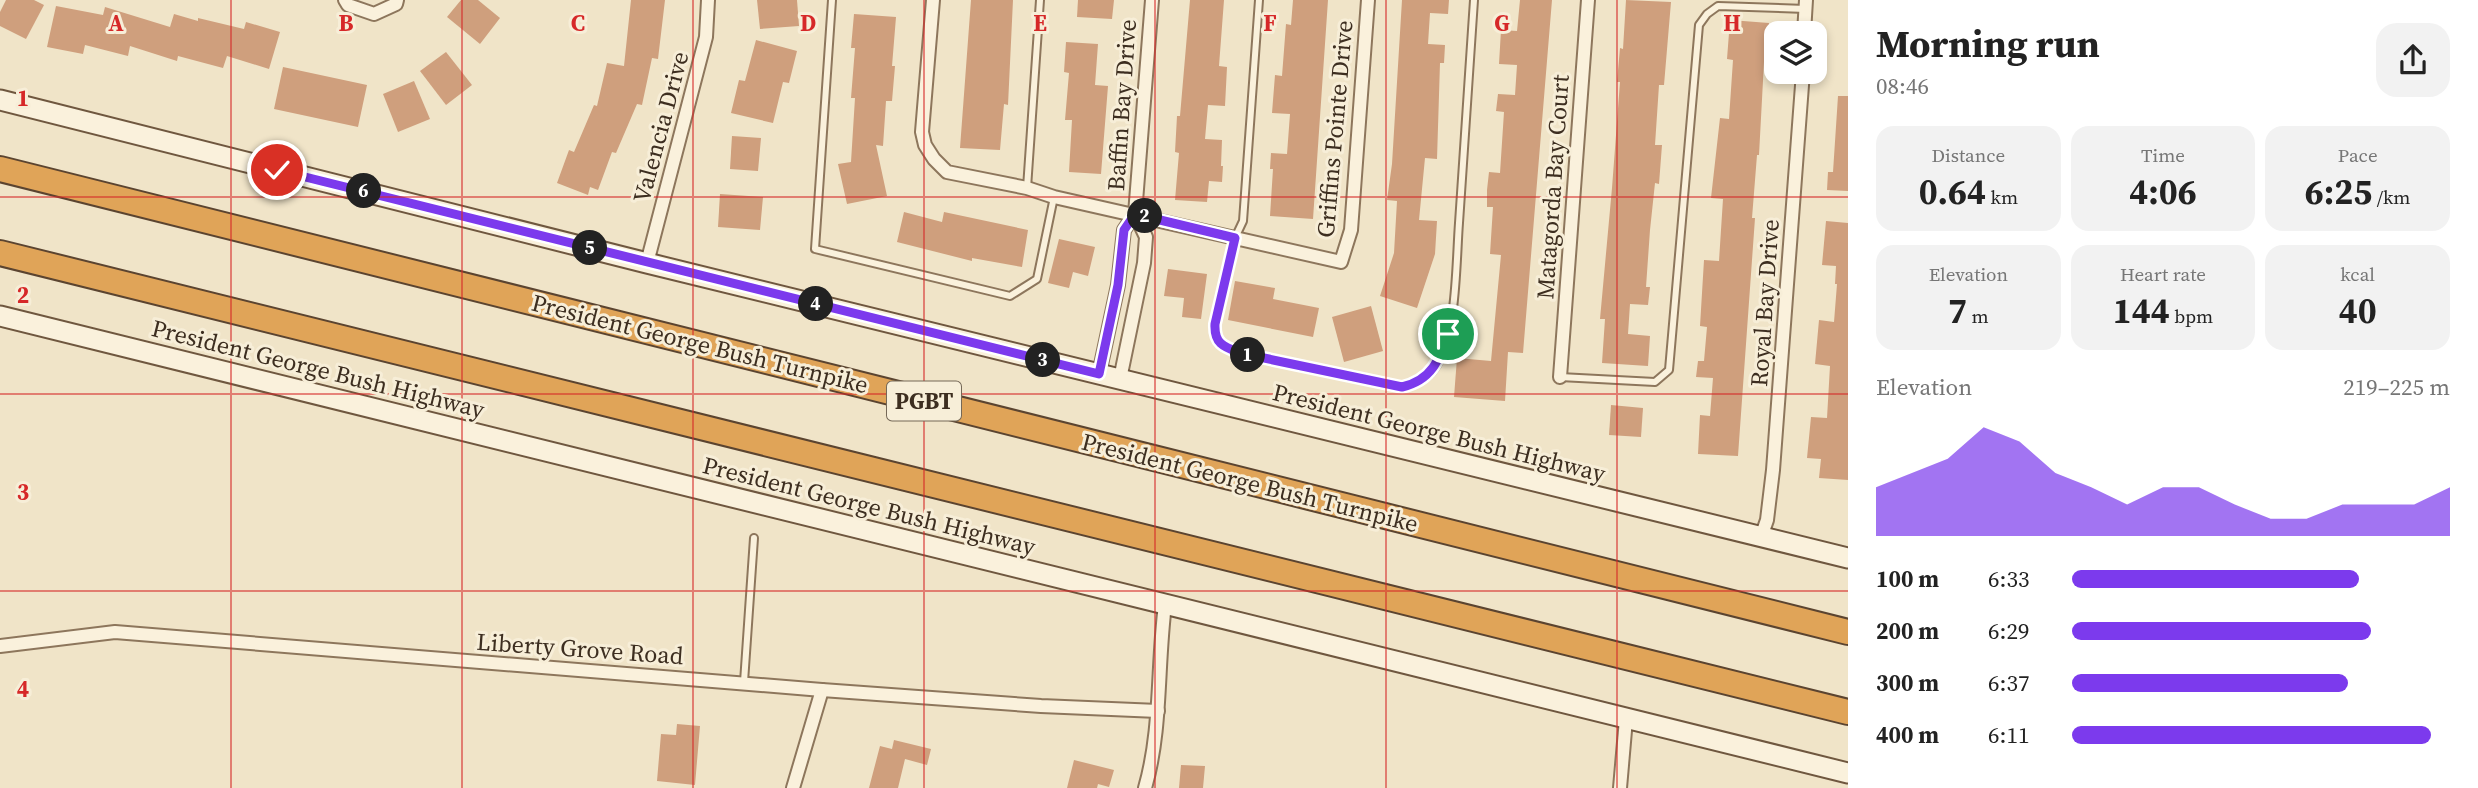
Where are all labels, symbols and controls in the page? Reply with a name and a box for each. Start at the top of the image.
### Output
text: A [108,7,124,39]
text: B [339,7,354,39]
text: C [571,7,585,39]
text: D [800,7,816,39]
text: E [1033,7,1047,39]
text: F [1263,7,1277,39]
text: G [1494,7,1510,39]
text: H [1723,7,1741,39]
street label: Baffin Bay Drive [1099,18,1144,192]
text: Morning run [1876,18,2100,70]
street label: Griffins Pointe Drive [1309,19,1360,239]
map controls [1764,21,1827,84]
button: layers [1764,21,1827,84]
button: share [2376,23,2450,97]
street label: Valencia Drive [625,48,697,206]
text: 08:46 [1876,70,1929,102]
street label: Matagorda Bay Court [1528,73,1577,300]
text: 1 [17,82,29,114]
pin [247,140,307,200]
text: Distance [1932,142,2005,168]
text: Time [2141,142,2185,168]
text: Pace [2338,142,2378,168]
icon: check [258,151,296,189]
text: 0.64 [1919,168,1986,216]
text: 4:06 [2129,168,2197,216]
text: 6:25 [2305,168,2372,216]
pin: 6 [346,174,382,208]
text: 6 [358,177,369,203]
text: km [1986,184,2018,210]
text: /km [2372,184,2410,210]
pin: 2 [1128,198,1162,234]
text: 2 [1139,202,1150,228]
street label: Royal Bay Drive [1742,218,1787,388]
pin: 5 [572,230,608,266]
text: 5 [584,234,595,260]
text: Elevation [1929,261,2008,287]
text: Heart rate [2120,261,2206,287]
text: kcal [2340,261,2375,287]
text: 2 [17,279,29,311]
street label: President George Bush Turnpike [528,286,872,401]
pin: 4 [798,286,834,322]
text: 7 [1948,287,1967,335]
text: 144 [2113,287,2170,335]
text: 40 [2339,287,2377,335]
text: 4 [810,290,821,316]
text: m [1967,303,1989,329]
text: bpm [2170,303,2213,329]
pin [1418,304,1478,364]
street label: President George Bush Highway [148,311,489,426]
icon: arrive [1429,315,1467,353]
pin: 1 [1230,338,1266,372]
text: 1 [1242,341,1253,367]
pin: 3 [1026,342,1060,378]
text: 3 [1037,346,1048,372]
text: Elevation [1876,371,1972,403]
text: 219–225 m [2343,371,2450,403]
street label: President George Bush Highway [1269,375,1610,490]
road number: PGBT [887,382,961,420]
street label: President George Bush Turnpike [1078,425,1422,540]
street label: President George Bush Highway [699,448,1040,563]
text: 3 [17,476,29,508]
text: 100 m [1876,563,1939,595]
text: 6:33 [1988,563,2029,595]
text: 200 m [1876,615,1939,647]
text: 6:29 [1988,615,2029,647]
street label: Liberty Grove Road [476,625,685,672]
text: 300 m [1876,667,1939,699]
text: 6:37 [1988,667,2029,699]
text: 4 [17,673,29,705]
text: 400 m [1876,719,1939,751]
text: 6:11 [1988,719,2029,751]

